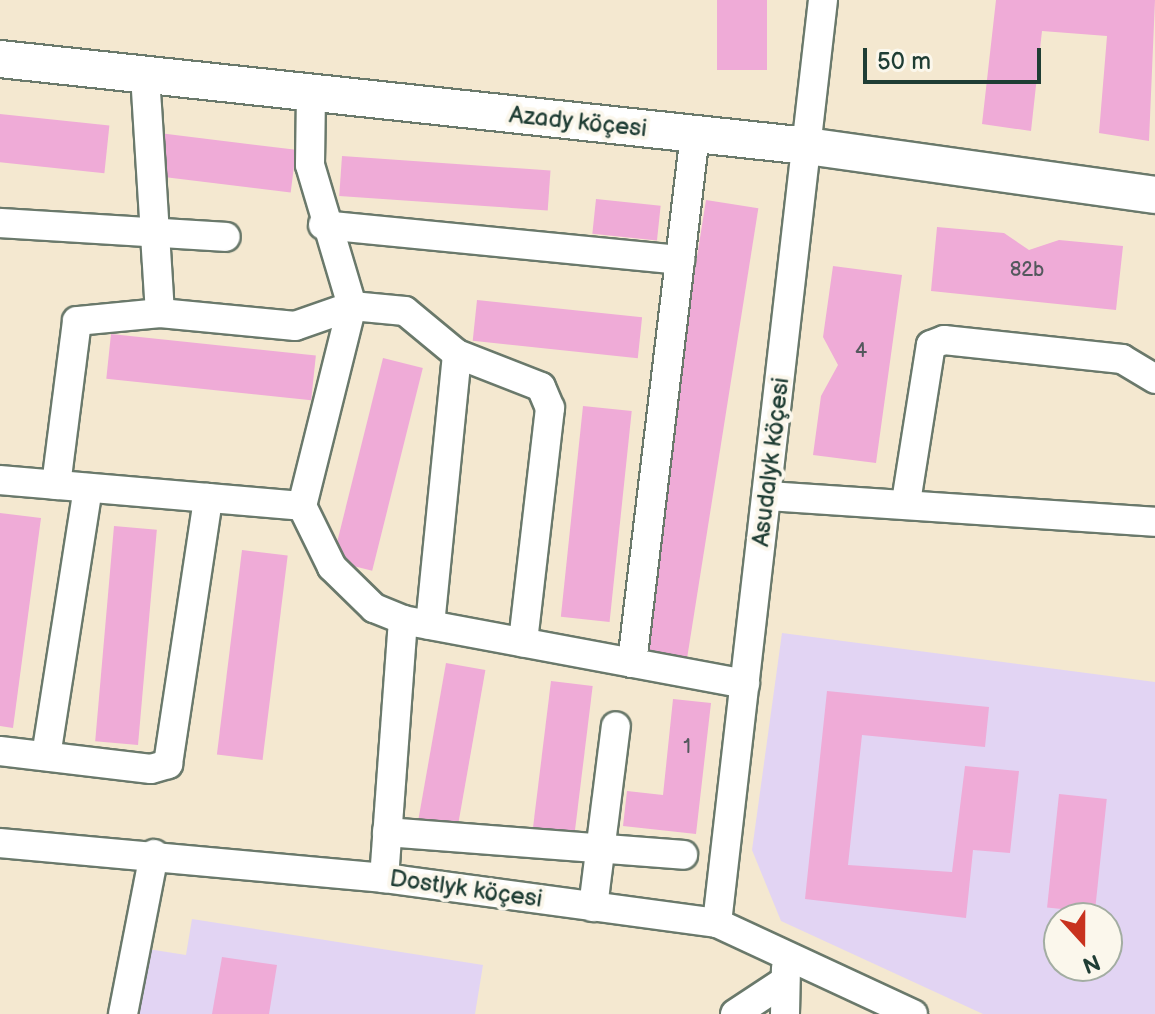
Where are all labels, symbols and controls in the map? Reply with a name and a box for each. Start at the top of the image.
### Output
scale bar [867,32,1045,82]
text: 50 m [877,47,931,76]
street label: Azady köçesi [507,100,649,144]
house number: 82b [1010,258,1044,282]
house number: 4 [855,339,867,363]
street label: Asudalyk köçesi [746,376,796,548]
house number: 1 [683,735,691,759]
street label: Dostlyk köçesi [388,864,544,914]
north arrow [1043,902,1123,982]
text: N [1079,947,1104,979]

